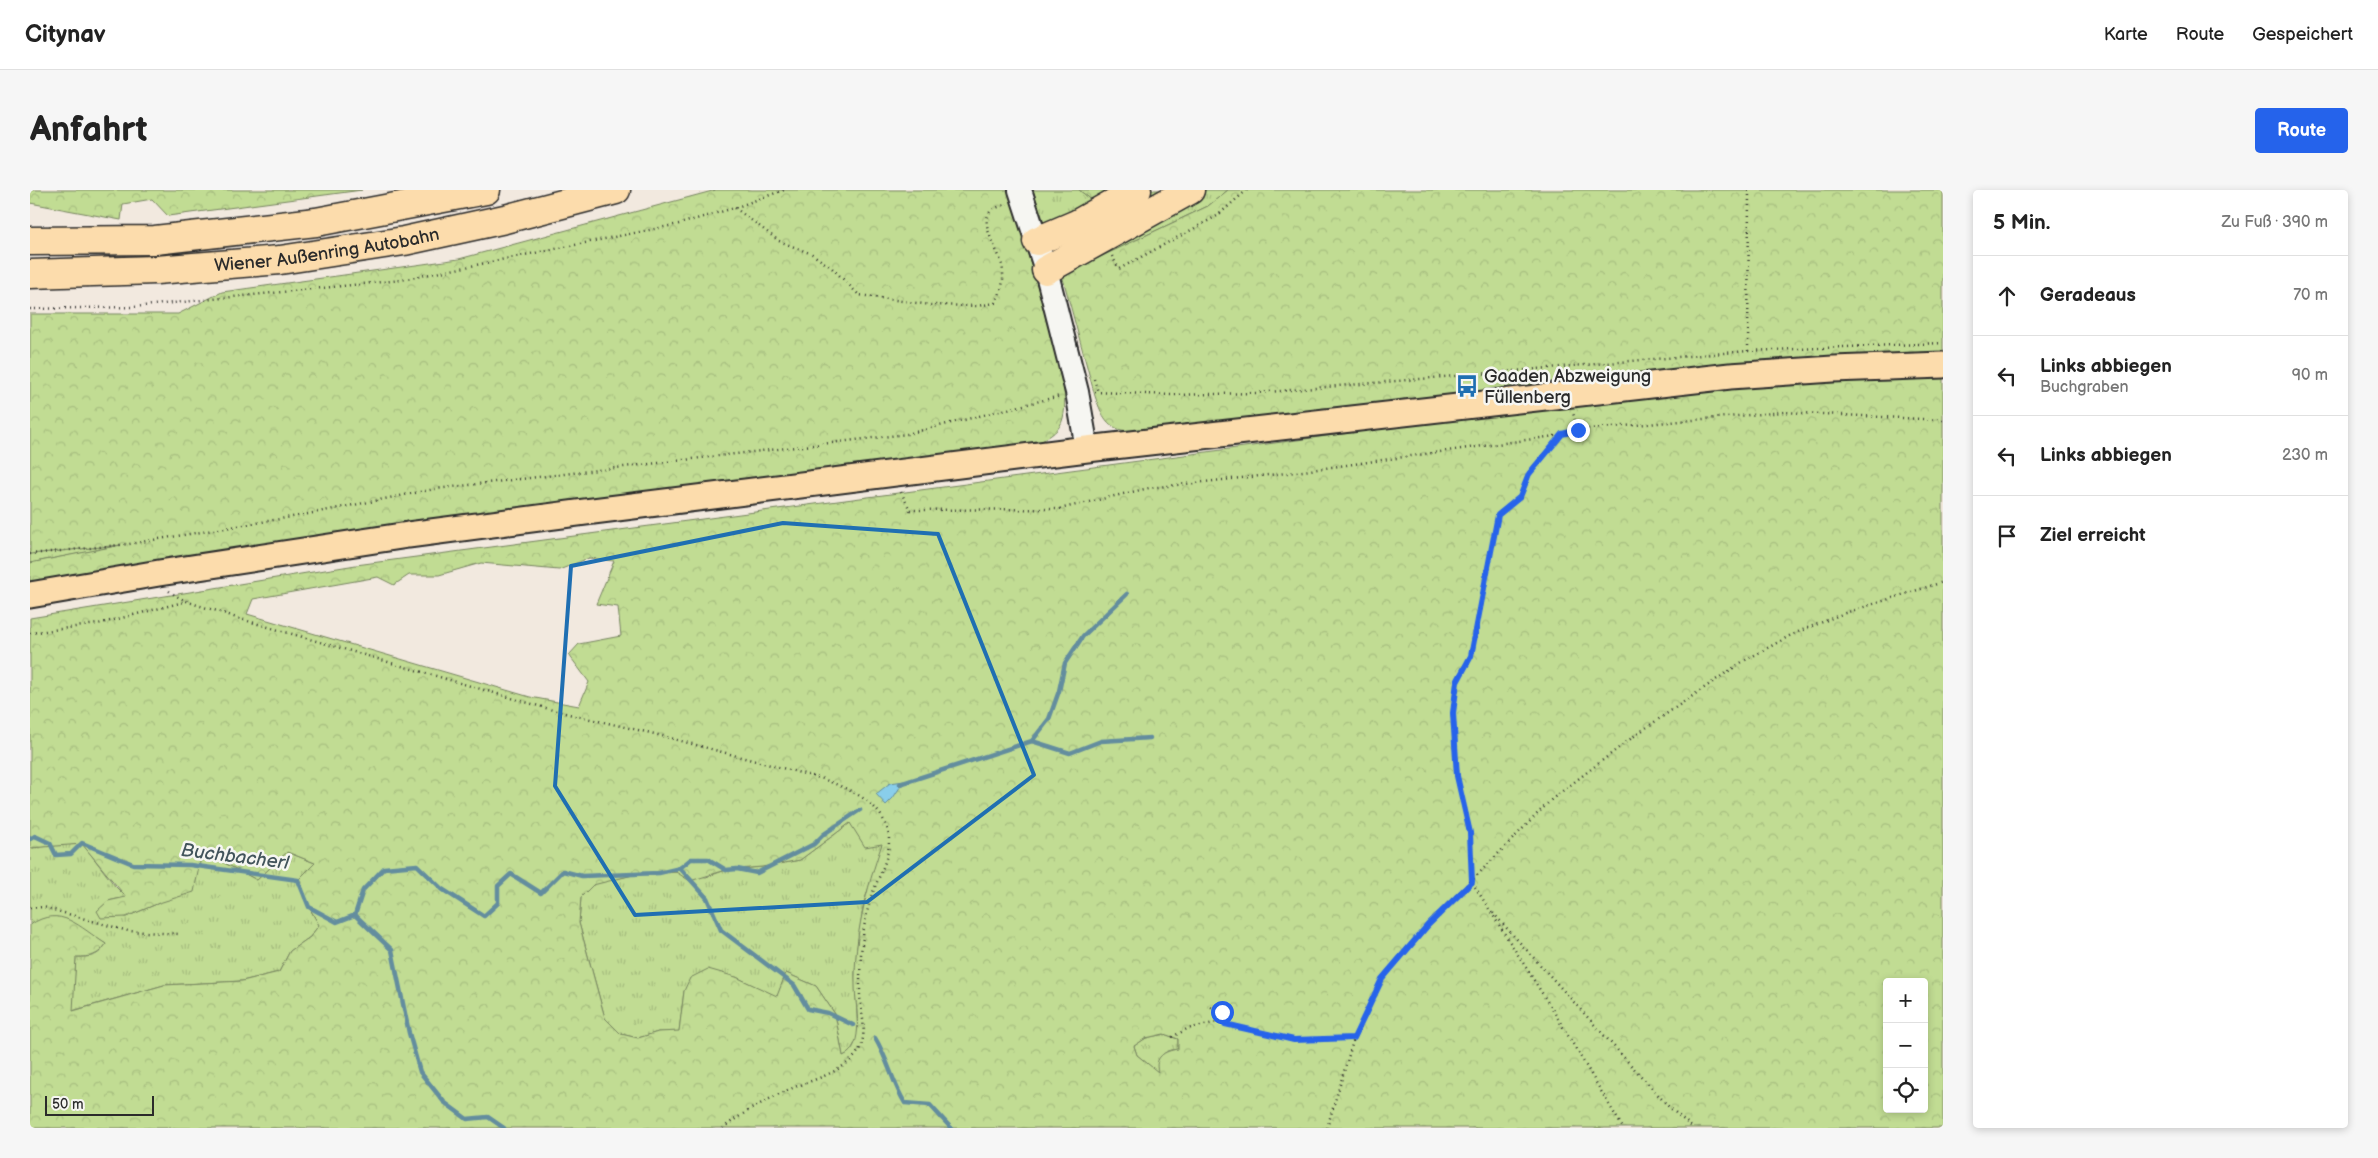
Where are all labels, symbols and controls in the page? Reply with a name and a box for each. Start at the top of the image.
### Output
text: Citynav [25,20,106,49]
text: Karte [2104,24,2148,45]
text: Route [2176,24,2224,45]
text: Gespeichert [2252,24,2353,45]
button: Route [2255,108,2348,153]
text: Anfahrt [30,109,148,152]
text: 5 Min. [1993,210,2050,235]
text: Zu Fuß · 390 m [2222,213,2328,232]
street label: Wiener Außenring Autobahn [213,223,441,276]
icon: ahead [1993,282,2021,310]
text: Geradeaus [2040,284,2136,307]
text: 70 m [2293,286,2328,305]
text: Links abbiegen [2040,355,2172,378]
icon: left [1993,362,2021,390]
place label: Gaaden Abzweigung Füllenberg [1484,366,1651,408]
text: 90 m [2292,366,2328,385]
bus stop icon: Gaaden Abzweigung Füllenberg [1454,373,1480,399]
text: Buchgraben [2040,378,2129,397]
route end [1567,419,1590,442]
icon: left [1993,442,2021,470]
text: Links abbiegen [2040,444,2172,467]
text: 230 m [2282,446,2328,465]
icon: arrive [1993,522,2021,550]
text: Ziel erreicht [2040,524,2146,547]
water label: Buchbacherl [180,839,291,875]
map controls [1883,978,1928,1113]
button: + [1883,978,1928,1023]
route start [1211,1001,1234,1024]
button: − [1883,1023,1928,1068]
button: locate [1883,1068,1928,1113]
scale bar [45,1093,154,1116]
text: 50 m [52,1096,84,1113]

